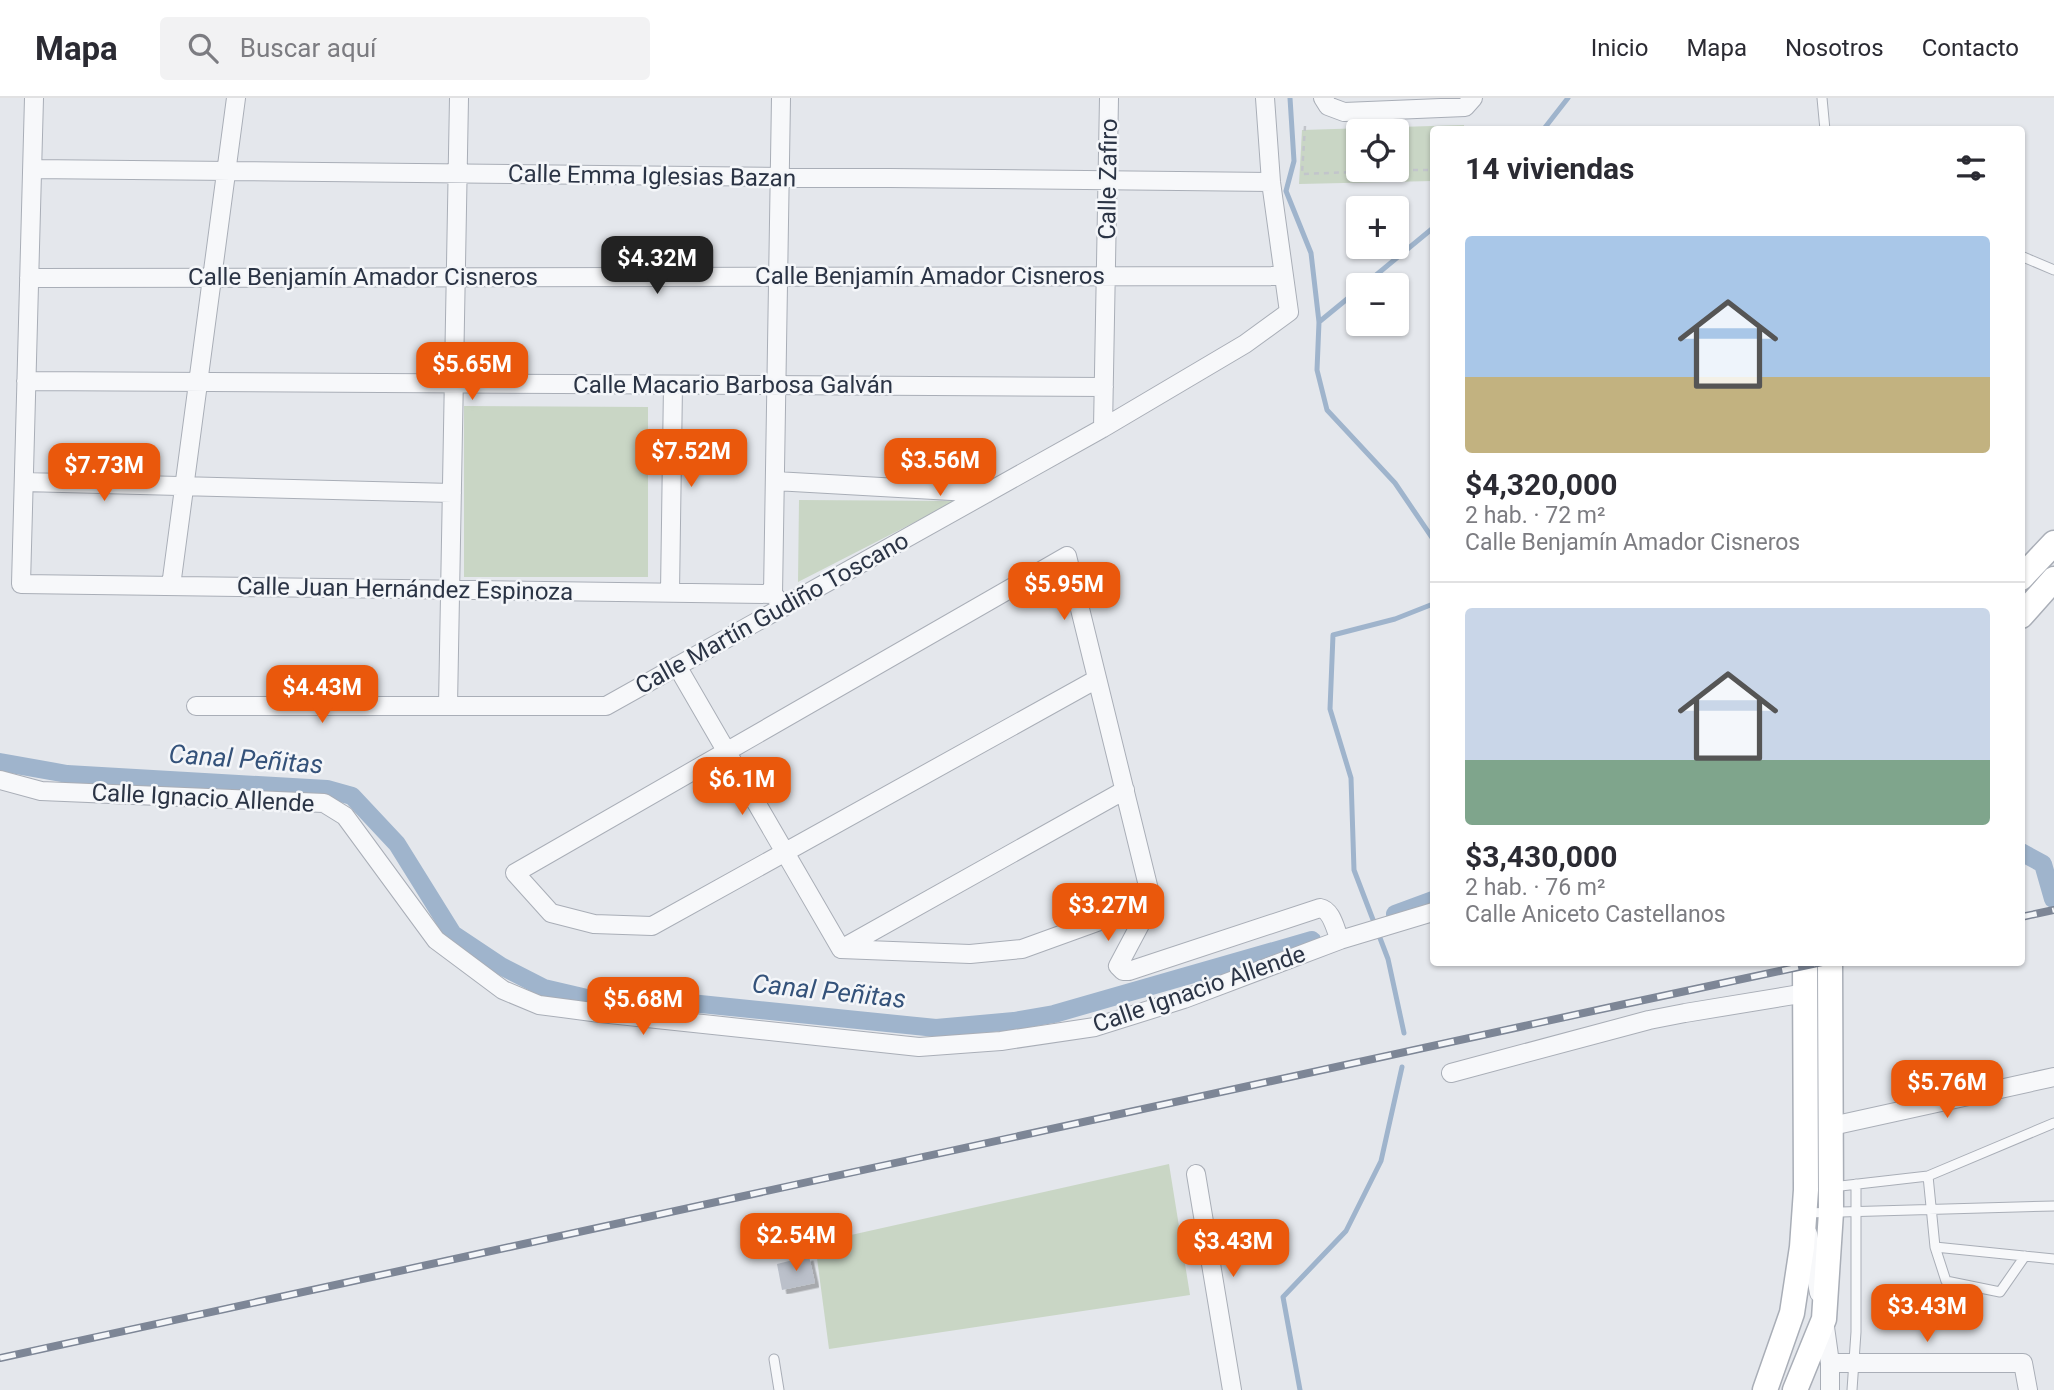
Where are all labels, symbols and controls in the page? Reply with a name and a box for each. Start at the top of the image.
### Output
search box [160,17,650,80]
text: Mapa [35,29,118,68]
icon: search [184,29,222,67]
text: Buscar aquí [240,33,376,63]
text: Inicio [1591,34,1648,62]
text: Mapa [1686,34,1747,62]
text: Nosotros [1785,34,1884,62]
text: Contacto [1922,34,2019,62]
street label: Calle Zafiro [1093,118,1123,240]
map controls [1346,119,1409,336]
button: locate [1346,119,1409,182]
icon: filters [1952,149,1990,187]
text: 14 viviendas [1465,151,1635,186]
street label: Calle Emma Iglesias Bazan [508,159,796,193]
button: + [1346,196,1409,259]
pin: $4.32M [600,236,714,296]
text: $4.32M [617,245,697,272]
street label: Calle Benjamín Amador Cisneros [755,262,1105,290]
street label: Calle Benjamín Amador Cisneros [188,263,538,291]
button: − [1346,273,1409,336]
icon: home [1665,281,1791,407]
pin: $5.65M [415,342,529,402]
text: $5.65M [432,351,512,378]
street label: Calle Macario Barbosa Galván [573,371,893,399]
pin: $7.52M [634,430,748,489]
text: $7.52M [651,438,731,465]
pin: $3.56M [883,438,997,498]
pin: $7.73M [47,444,161,503]
text: $3.56M [900,447,980,474]
text: $7.73M [64,452,144,479]
text: $4,320,000 [1465,467,1617,502]
text: 2 hab. · 72 m² [1465,502,1605,529]
street label: Calle Martín Gudiño Toscano [631,526,913,700]
text: Calle Benjamín Amador Cisneros [1465,529,1800,556]
pin: $5.95M [1007,562,1121,622]
text: $5.95M [1024,571,1104,598]
street label: Calle Juan Hernández Espinoza [237,572,573,606]
icon: home [1665,653,1791,779]
pin: $4.43M [265,666,379,725]
text: $4.43M [282,674,362,701]
water label: Canal Peñitas [168,739,324,779]
pin: $6.1M [693,758,791,817]
text: $6.1M [709,766,775,793]
street label: Calle Ignacio Allende [91,778,315,818]
text: $3,430,000 [1465,839,1617,874]
text: 2 hab. · 76 m² [1465,874,1605,901]
pin: $3.27M [1051,884,1165,943]
text: $3.27M [1068,892,1148,919]
text: Calle Aniceto Castellanos [1465,901,1726,928]
street label: Calle Ignacio Allende [1089,939,1309,1039]
water label: Canal Peñitas [751,968,907,1014]
pin: $5.68M [586,978,700,1037]
text: $5.68M [603,986,683,1013]
pin: $5.76M [1890,1060,2004,1120]
text: $5.76M [1907,1069,1987,1096]
pin: $2.54M [739,1214,853,1273]
pin: $3.43M [1176,1220,1290,1279]
text: $2.54M [756,1222,836,1249]
text: $3.43M [1193,1228,1273,1255]
pin: $3.43M [1870,1284,1984,1344]
text: $3.43M [1887,1293,1967,1320]

